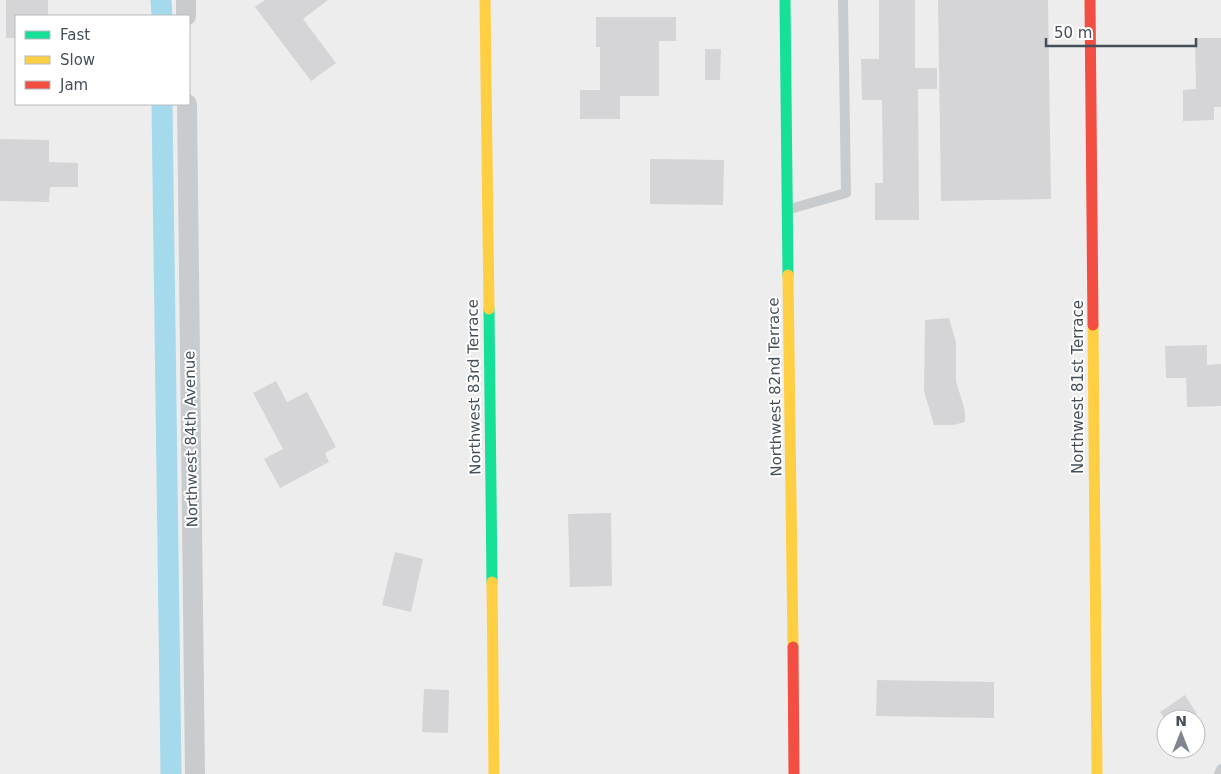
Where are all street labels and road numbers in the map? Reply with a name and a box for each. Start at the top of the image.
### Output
street label: Northwest 82nd Terrace [764,297,786,477]
street label: Northwest 83rd Terrace [463,299,485,475]
street label: Northwest 81st Terrace [1069,300,1087,474]
street label: Northwest 84th Avenue [180,350,202,528]

